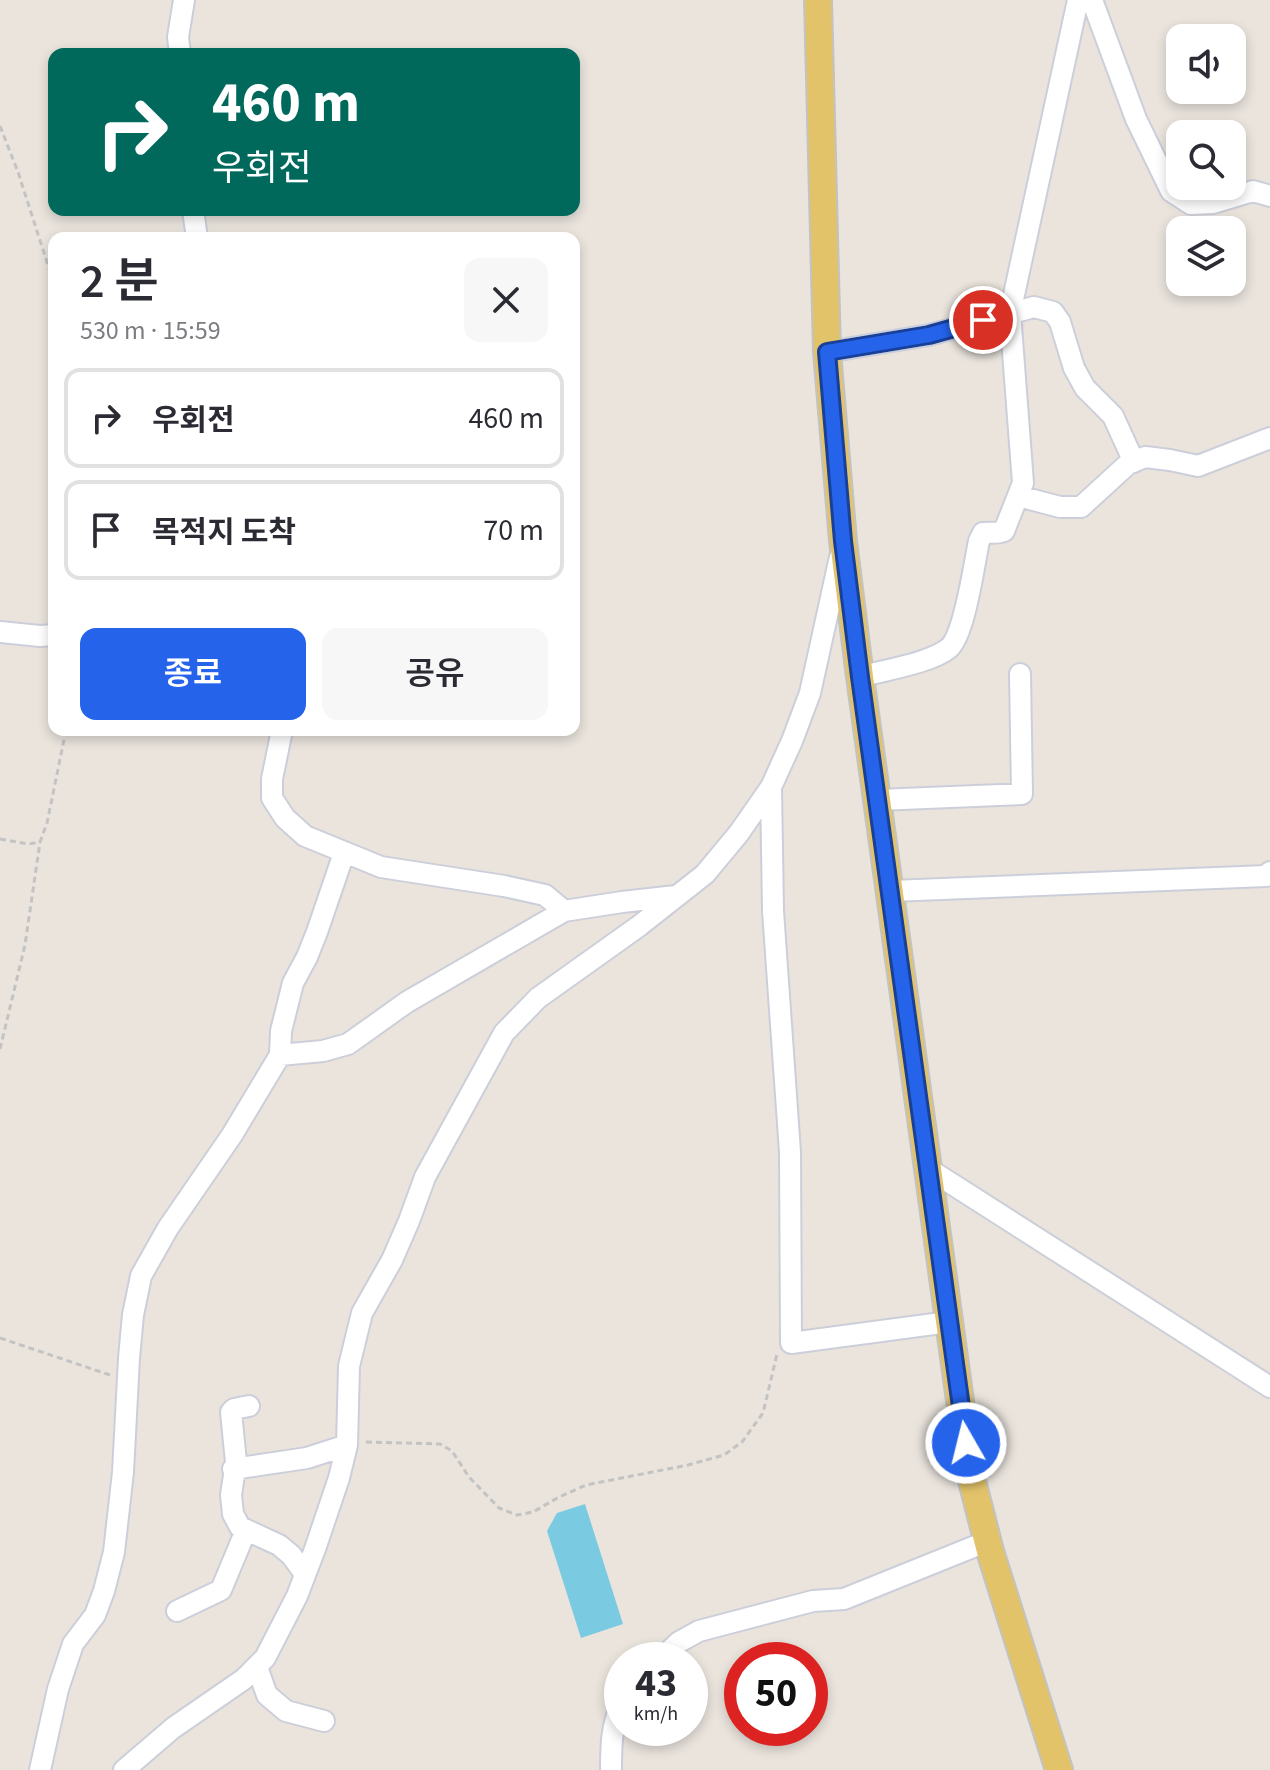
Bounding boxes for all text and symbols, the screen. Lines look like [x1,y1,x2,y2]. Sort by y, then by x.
map controls [1166,24,1246,296]
button: sound [1166,24,1246,104]
text: 460 m [212,64,360,143]
icon: right [80,80,184,184]
button: search [1166,120,1246,200]
text: 우회전 [212,143,311,194]
button: layers [1166,216,1246,296]
text: 2 분 [80,248,158,316]
button: close [464,258,548,342]
pin [949,286,1017,354]
icon: arrive [961,298,1005,342]
text: 530 m · 15:59 [80,312,221,349]
icon: right [84,396,128,440]
text: 460 m [468,397,544,440]
text: 우회전 [152,399,235,442]
icon: arrive [84,508,128,552]
text: 70 m [483,509,544,552]
text: 목적지 도착 [152,511,296,554]
button: 종료 [80,628,306,720]
button: 공유 [322,628,548,720]
position arrow [924,1401,1008,1485]
speed limit sign: 50 [724,1642,828,1746]
text: 43 [635,1655,677,1712]
text: km/h [634,1700,678,1728]

